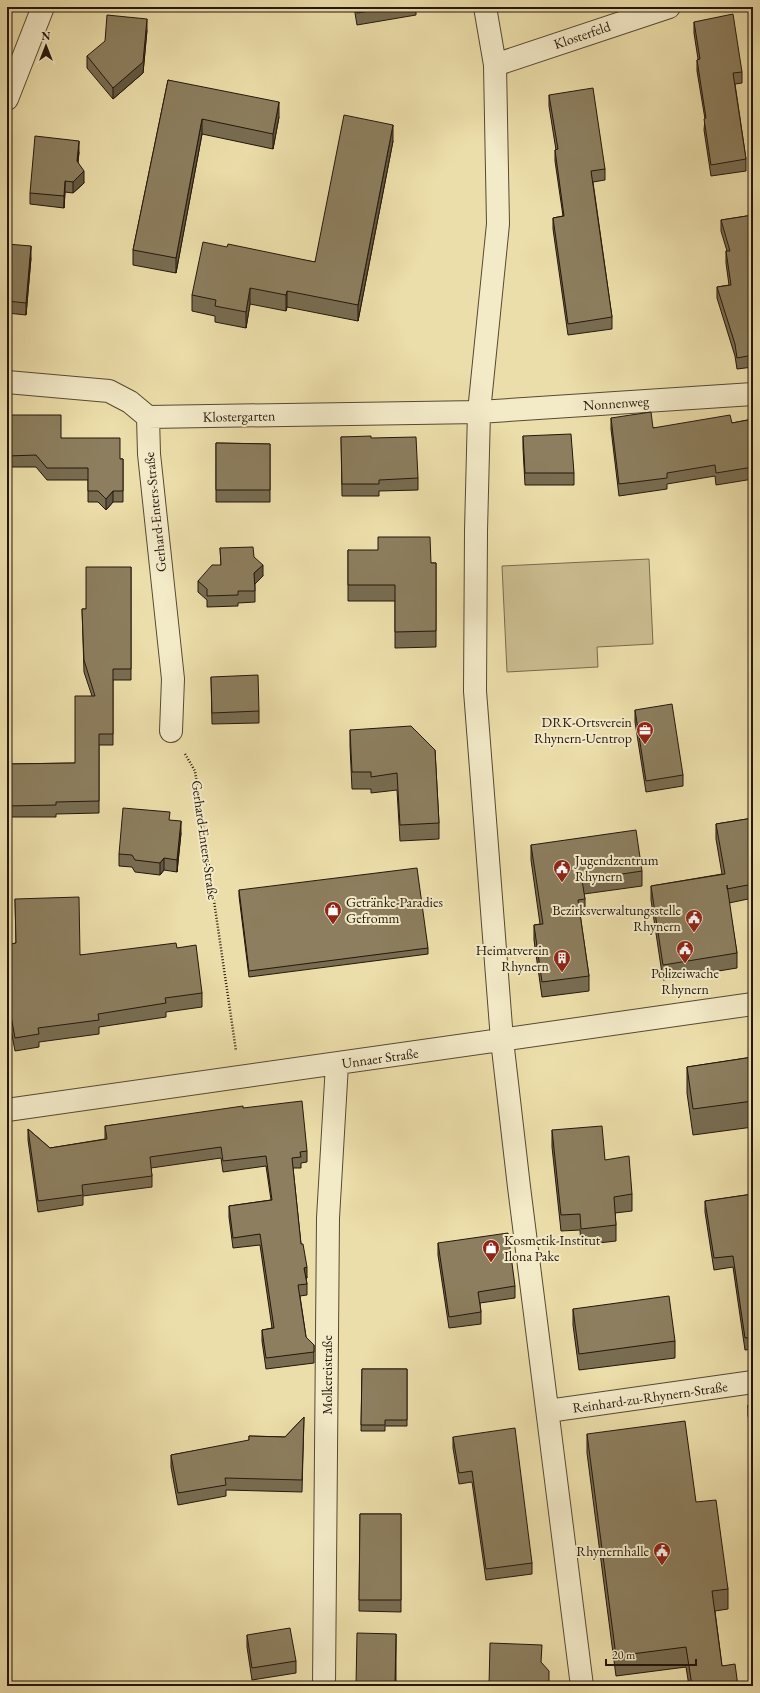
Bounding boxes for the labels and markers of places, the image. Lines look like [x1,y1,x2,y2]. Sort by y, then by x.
place label: DRK-Ortsverein Rhynern-Uentrop [534,713,633,747]
office icon: DRK-Ortsverein Rhynern-Uentrop [635,720,655,745]
place label: Jugendzentrum Rhynern [574,851,659,885]
public building icon: Jugendzentrum Rhynern [552,858,572,883]
place label: Getränke-Paradies Gefromm [346,893,443,927]
shop icon: Getränke-Paradies Gefromm [323,900,343,925]
place label: Bezirksverwaltungsstelle Rhynern [552,901,682,935]
public building icon: Bezirksverwaltungsstelle Rhynern [684,908,704,933]
public building icon: Polizeiwache Rhynern [675,939,695,964]
place label: Heimatverein Rhynern [476,941,550,975]
building icon: Heimatverein Rhynern [552,948,572,973]
place label: Polizeiwache Rhynern [651,964,720,998]
place label: Kosmetik-Institut Ilona Pake [504,1231,601,1265]
shop icon: Kosmetik-Institut Ilona Pake [481,1238,501,1263]
public building icon: Rhynernhalle [652,1541,672,1566]
place label: Rhynernhalle [576,1542,650,1560]

